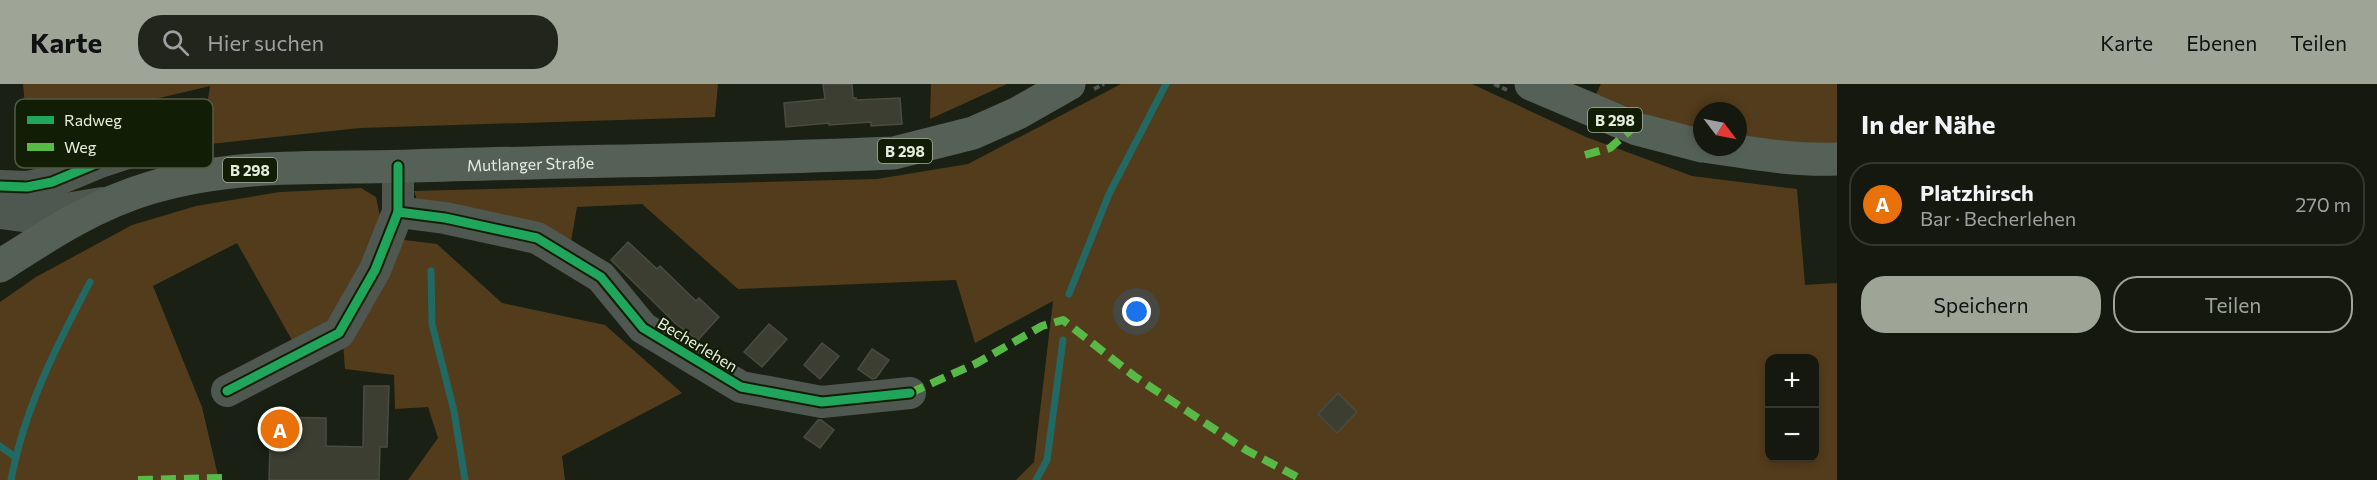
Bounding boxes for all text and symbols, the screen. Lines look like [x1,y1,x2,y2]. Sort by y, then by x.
search box [138,15,558,69]
text: Karte [30,25,102,59]
icon: search [159,26,192,59]
text: Hier suchen [207,29,324,56]
text: Karte [2100,30,2153,55]
text: Ebenen [2186,30,2257,55]
text: Teilen [2290,30,2347,55]
legend [15,99,213,168]
north arrow [1693,102,1747,156]
road number: B 298 [1588,108,1642,132]
text: In der Nähe [1861,108,1996,139]
text: Radweg [64,110,122,129]
text: Weg [64,137,97,156]
road number: B 298 [878,139,932,163]
street label: Mutlanger Straße [466,152,594,174]
road number: B 298 [223,158,277,182]
text: Platzhirsch [1920,179,2034,206]
text: A [1875,192,1890,216]
text: 270 m [2295,192,2351,216]
text: Bar · Becherlehen [1920,206,2076,230]
button: Speichern [1861,276,2101,333]
button: Teilen [2113,276,2353,333]
your location [1122,297,1151,326]
street label: Becherlehen [655,313,741,375]
map controls [1765,354,1819,462]
button: + [1765,354,1819,408]
pin: A [260,406,300,452]
button: − [1765,408,1819,462]

